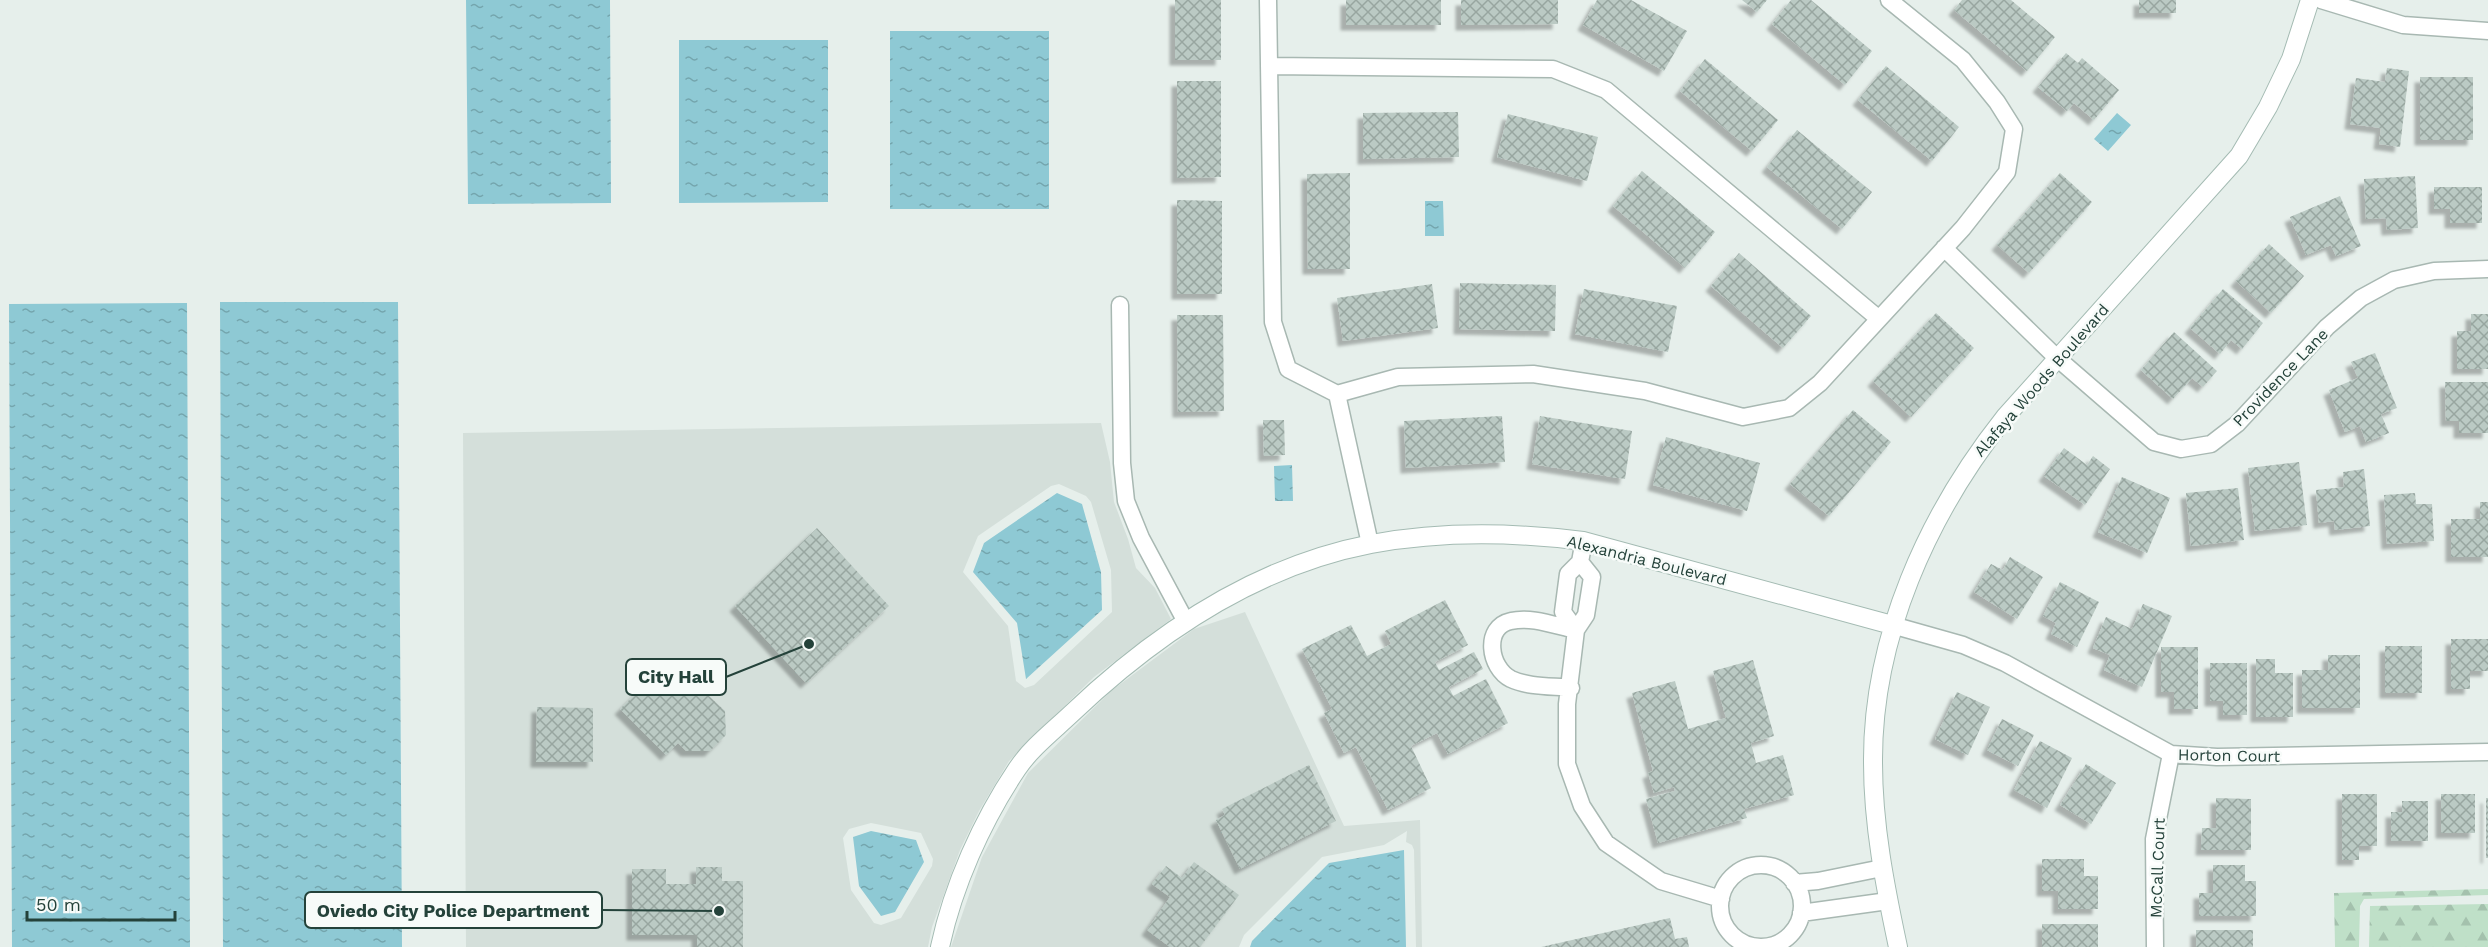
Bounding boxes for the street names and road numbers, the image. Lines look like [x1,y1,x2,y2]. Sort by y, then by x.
street label: Alafaya Woods Boulevard [1970,300,2113,460]
street label: Providence Lane [2229,324,2332,430]
street label: Alexandria Boulevard [1565,531,1729,590]
street label: Horton Court [2178,745,2281,766]
street label: McCall Court [2146,817,2169,918]

